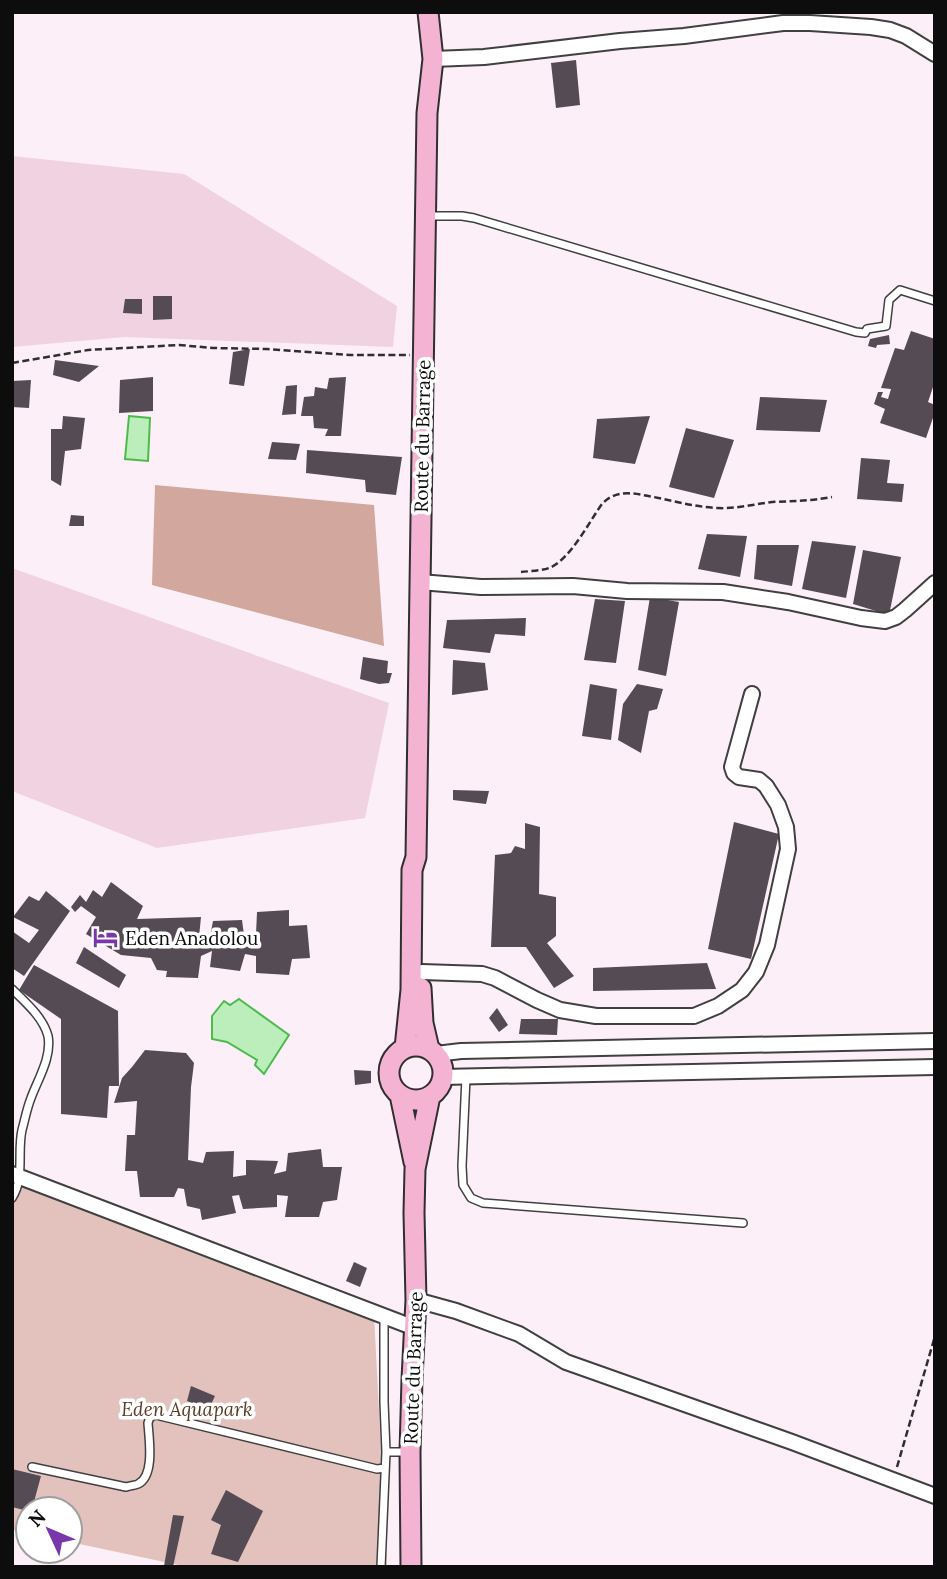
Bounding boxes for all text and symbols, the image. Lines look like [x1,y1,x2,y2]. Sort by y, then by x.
street label: Route du Barrage [409,359,435,513]
hotel icon: Eden Anadolou [91,924,119,952]
place label: Eden Anadolou [125,926,258,950]
street label: Route du Barrage [398,1291,428,1445]
park label: Eden Aquapark [121,1397,253,1421]
north arrow [14,1495,84,1565]
text: N [23,1504,51,1532]

